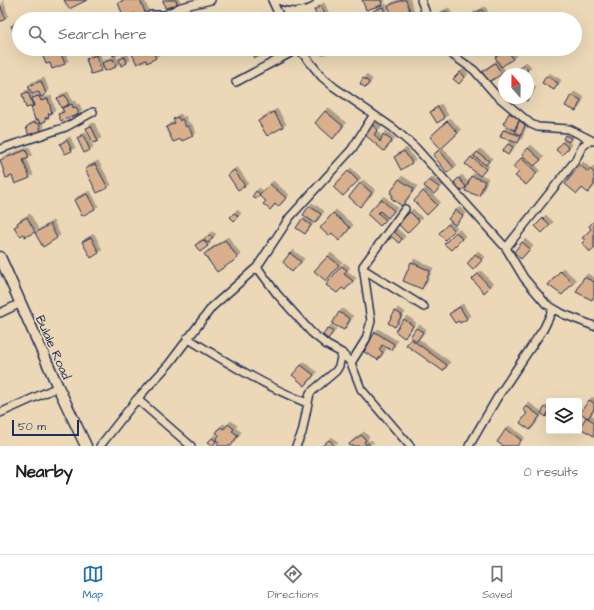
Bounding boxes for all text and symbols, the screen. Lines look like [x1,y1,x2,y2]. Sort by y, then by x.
search box [12,12,582,56]
icon: search [26,23,48,45]
text: Search here [58,24,147,45]
north arrow [498,68,534,104]
street label: Bulale Road [31,312,75,383]
map controls [546,398,582,434]
button: layers [546,398,582,434]
scale bar [12,418,79,437]
text: 50 m [18,419,46,434]
text: Nearby [16,460,73,484]
text: 0 results [523,463,578,481]
tab: Map [82,563,104,602]
tab: Directions [267,563,319,602]
tab: Saved [482,563,512,602]

